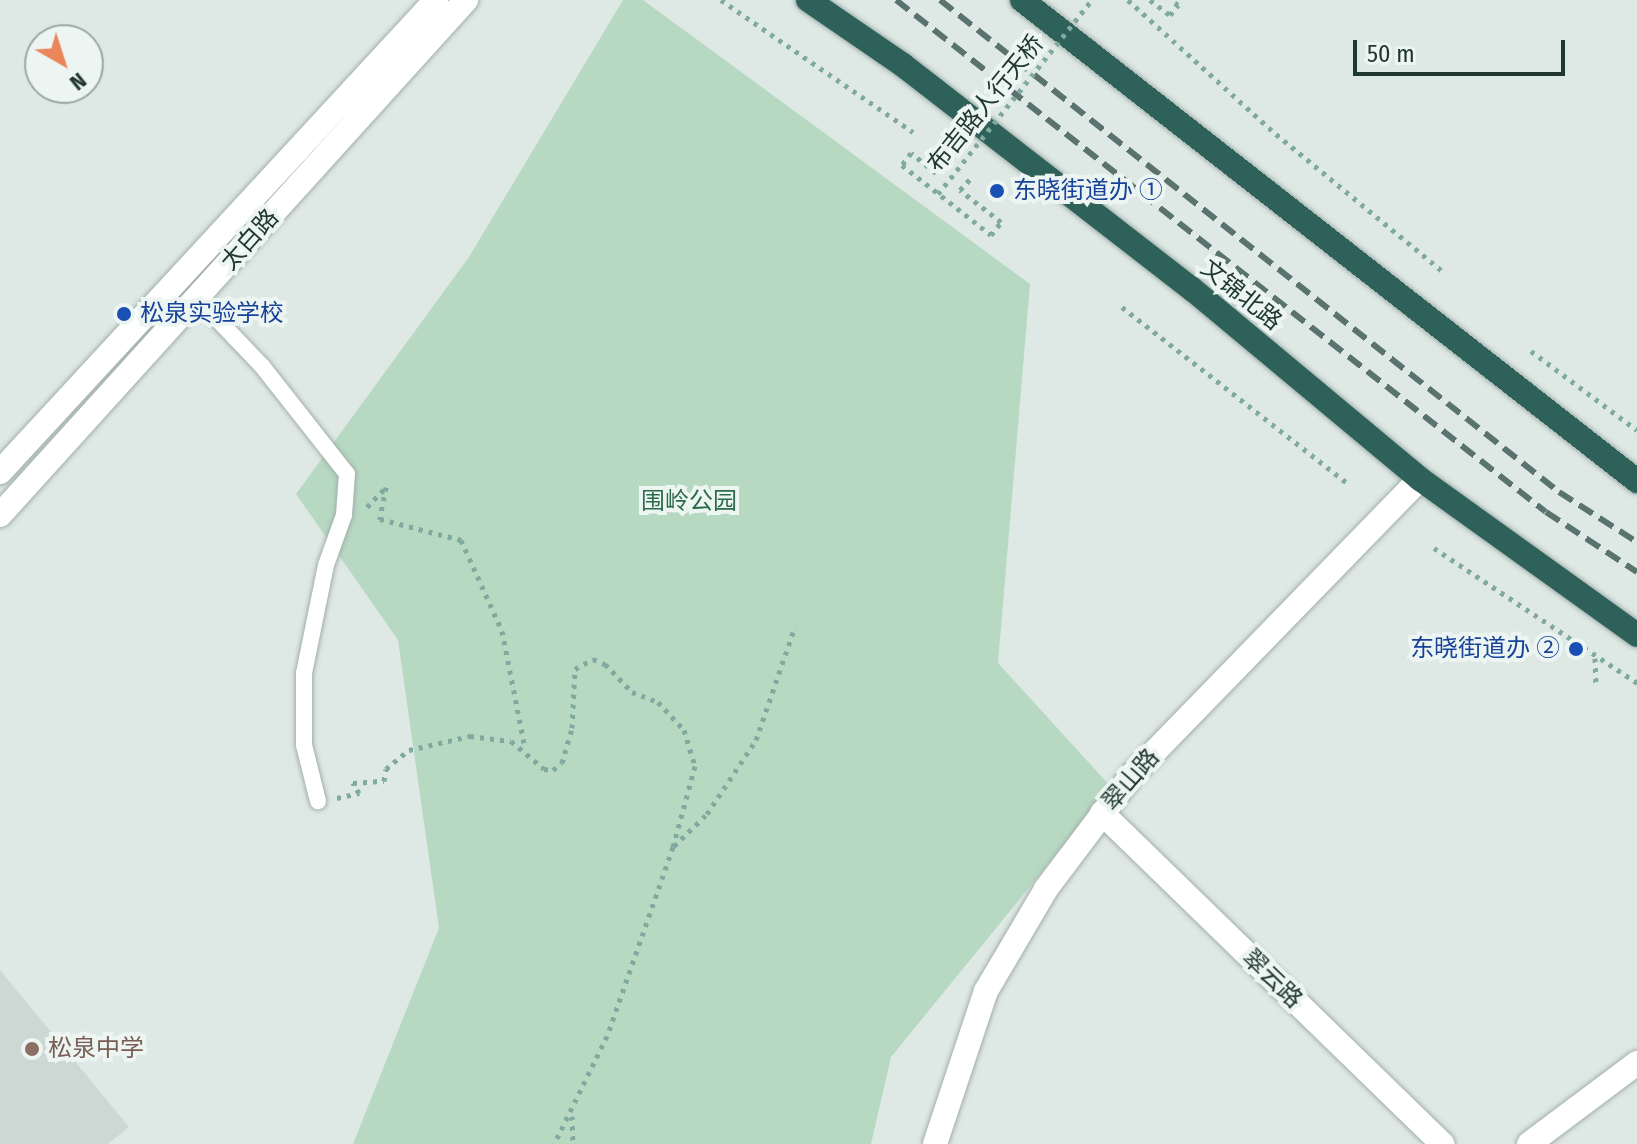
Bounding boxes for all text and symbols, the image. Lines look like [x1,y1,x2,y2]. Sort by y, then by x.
north arrow [24,24,104,104]
scale bar [1357,24,1569,74]
street label: 布吉路人行天桥 [922,30,1050,178]
text: 50 m [1367,40,1415,68]
text: N [65,67,92,96]
place label: 东晓街道办 ① [1013,177,1163,205]
marker: 东晓街道办 ① [988,182,1006,200]
street label: 太白路 [215,204,285,276]
street label: 文锦北路 [1195,254,1287,336]
place label: 松泉实验学校 [140,300,284,328]
marker: 松泉实验学校 [115,305,133,323]
park label: 围岭公园 [641,488,737,516]
place label: 东晓街道办 ② [1410,635,1560,663]
marker: 东晓街道办 ② [1567,640,1585,658]
street label: 翠山路 [1097,743,1165,817]
street label: 翠云路 [1236,944,1308,1014]
place label: 松泉中学 [48,1035,144,1063]
marker: 松泉中学 [23,1040,41,1058]

